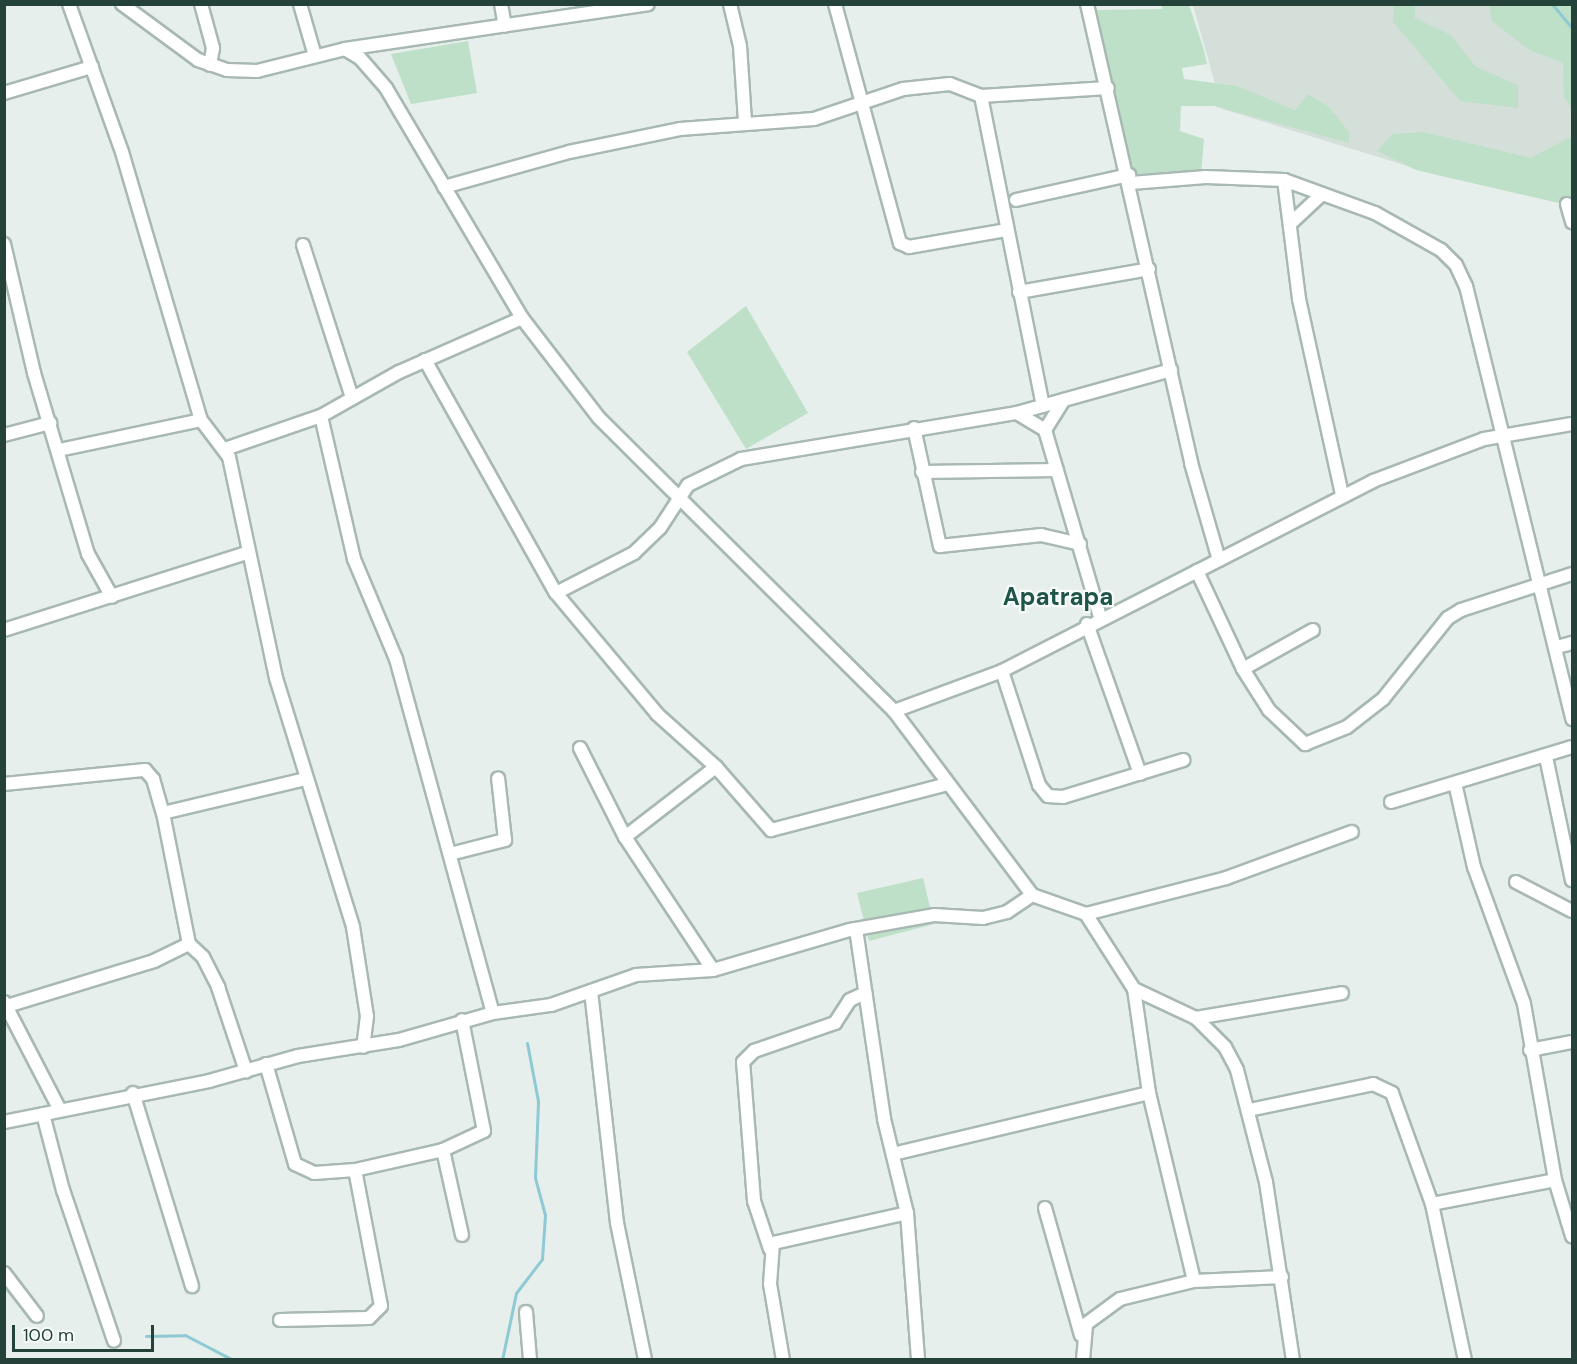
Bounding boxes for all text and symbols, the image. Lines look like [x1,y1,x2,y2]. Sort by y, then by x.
district label: Apatrapa [1003,583,1113,611]
scale bar [15,1313,158,1351]
text: 100 m [23,1323,74,1347]

